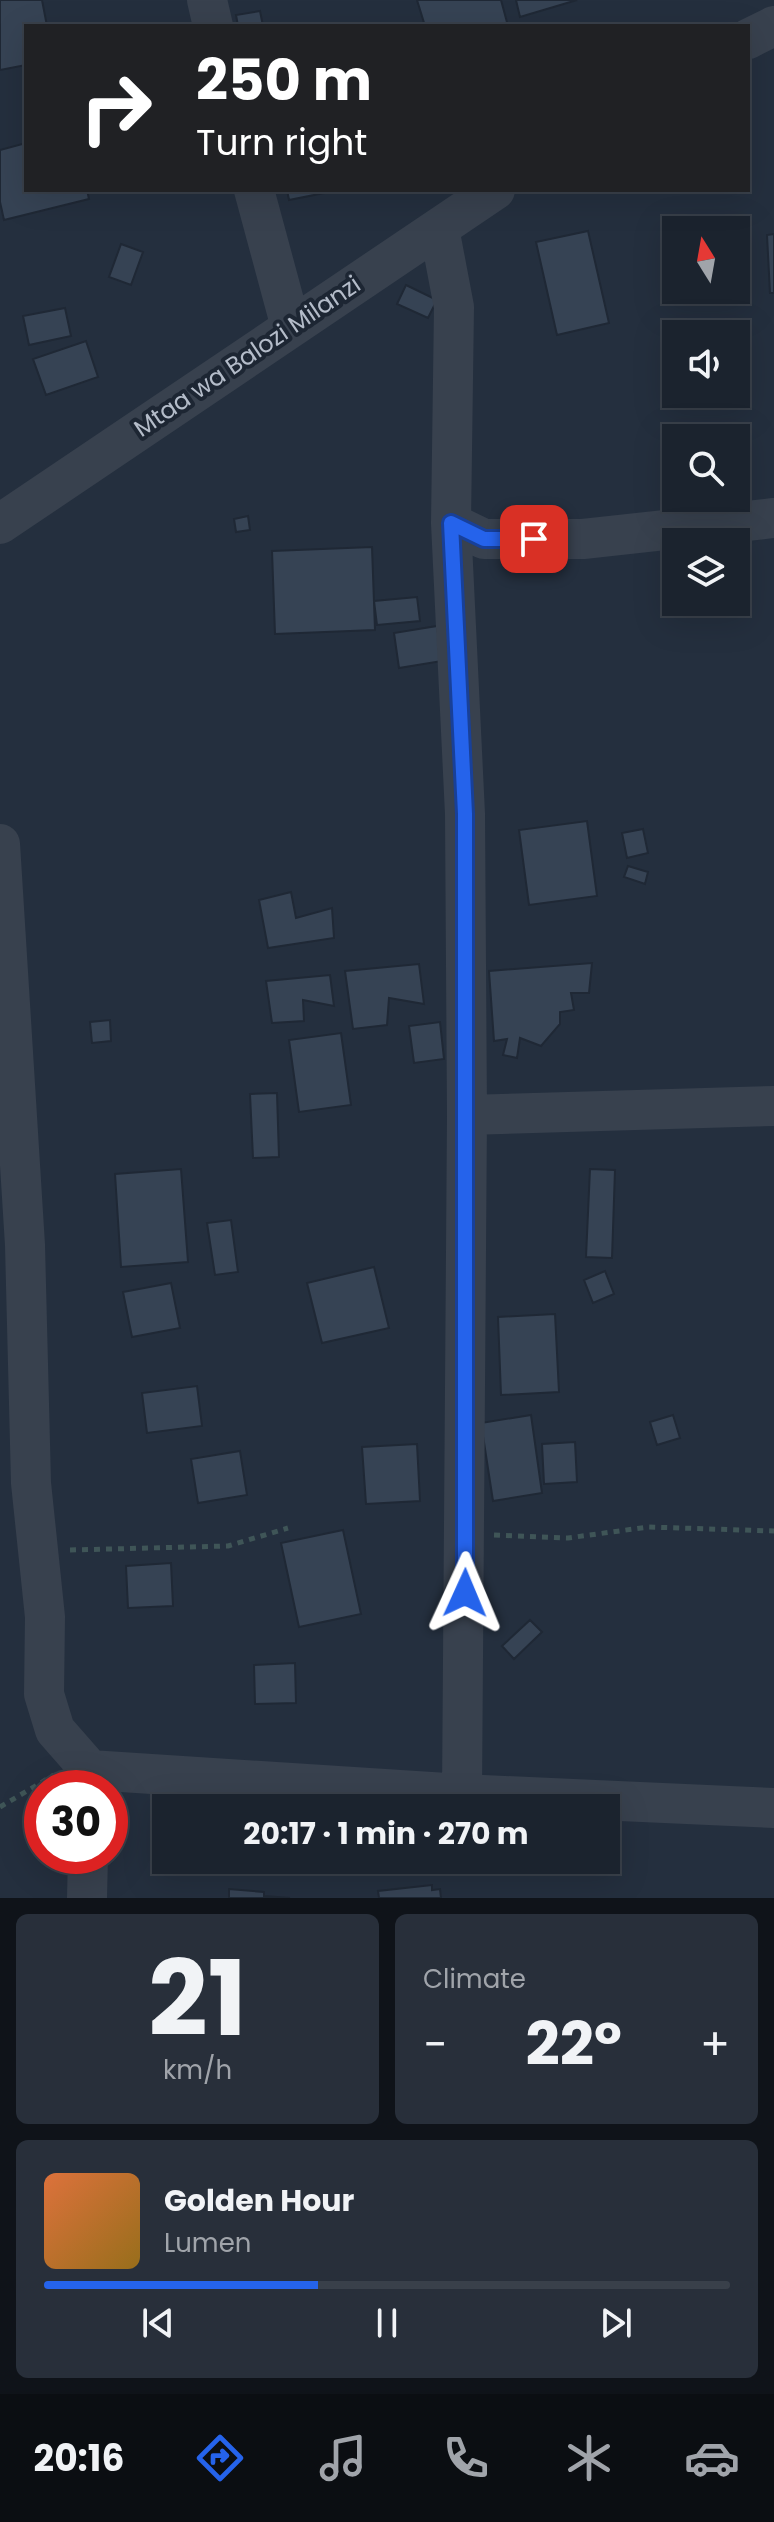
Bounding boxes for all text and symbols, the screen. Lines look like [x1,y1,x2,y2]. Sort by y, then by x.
text: 250 m [196,41,372,120]
icon: right [64,56,168,160]
text: Turn right [196,117,367,168]
north arrow [662,216,750,304]
map controls [662,216,750,616]
street label: Mtaa wa Balozi Milanzi [127,268,367,444]
button: sound [662,320,750,408]
button: search [662,424,750,512]
pin [500,505,568,573]
icon: arrive [512,517,556,561]
button: layers [662,528,750,616]
position arrow [423,1551,507,1635]
speed limit sign: 30 [24,1770,128,1874]
text: 20:17 · 1 min · 270 m [243,1812,529,1855]
text: 21 [148,1926,247,2071]
text: Climate [423,1961,526,1997]
text: 22° [525,2002,622,2086]
text: − [423,2014,447,2075]
text: + [700,2014,730,2075]
text: km/h [163,2052,232,2088]
text: Golden Hour [164,2179,354,2222]
text: Lumen [164,2225,251,2261]
icon: previous [136,2301,180,2345]
icon: pause [365,2301,409,2345]
icon: next [594,2301,638,2345]
icon: directions [192,2430,248,2486]
icon: music [315,2430,371,2486]
icon: phone [438,2430,494,2486]
icon: climate [561,2430,617,2486]
icon: car [684,2430,740,2486]
text: 20:16 [34,2433,124,2484]

